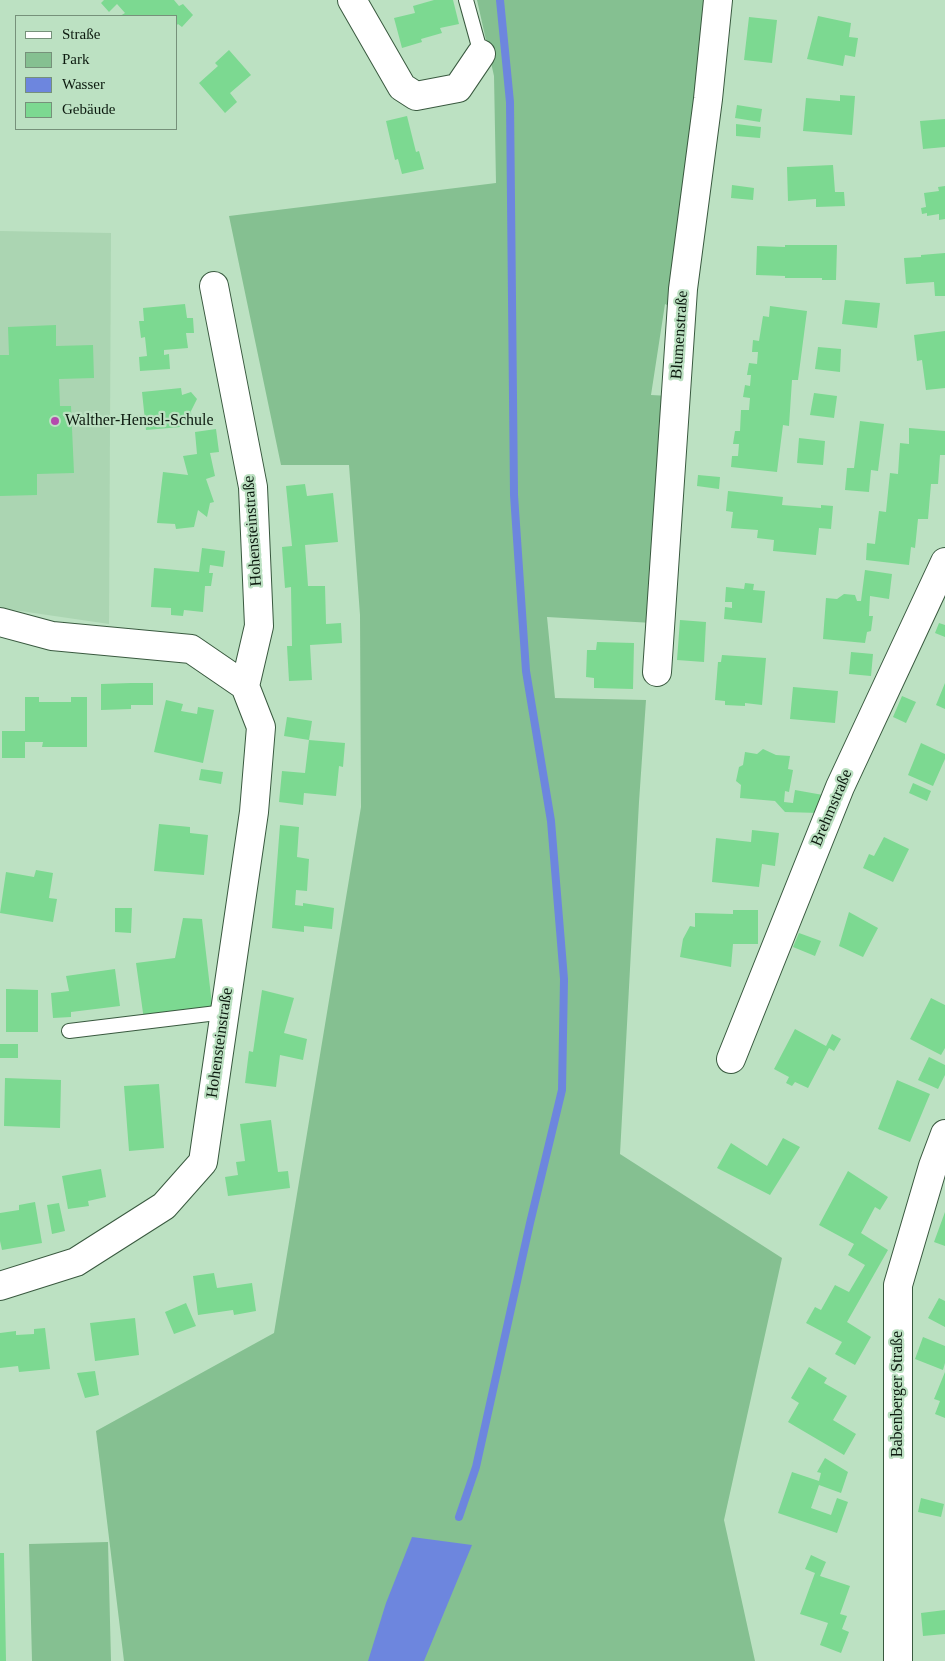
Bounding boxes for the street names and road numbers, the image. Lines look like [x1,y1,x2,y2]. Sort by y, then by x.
street label: Blumenstraße [667,290,693,380]
street label: Hohensteinstraße [240,475,266,587]
street label: Brehmstraße [807,767,857,849]
street label: Hohensteinstraße [203,987,237,1099]
street label: Babenberger Straße [888,1331,908,1457]

